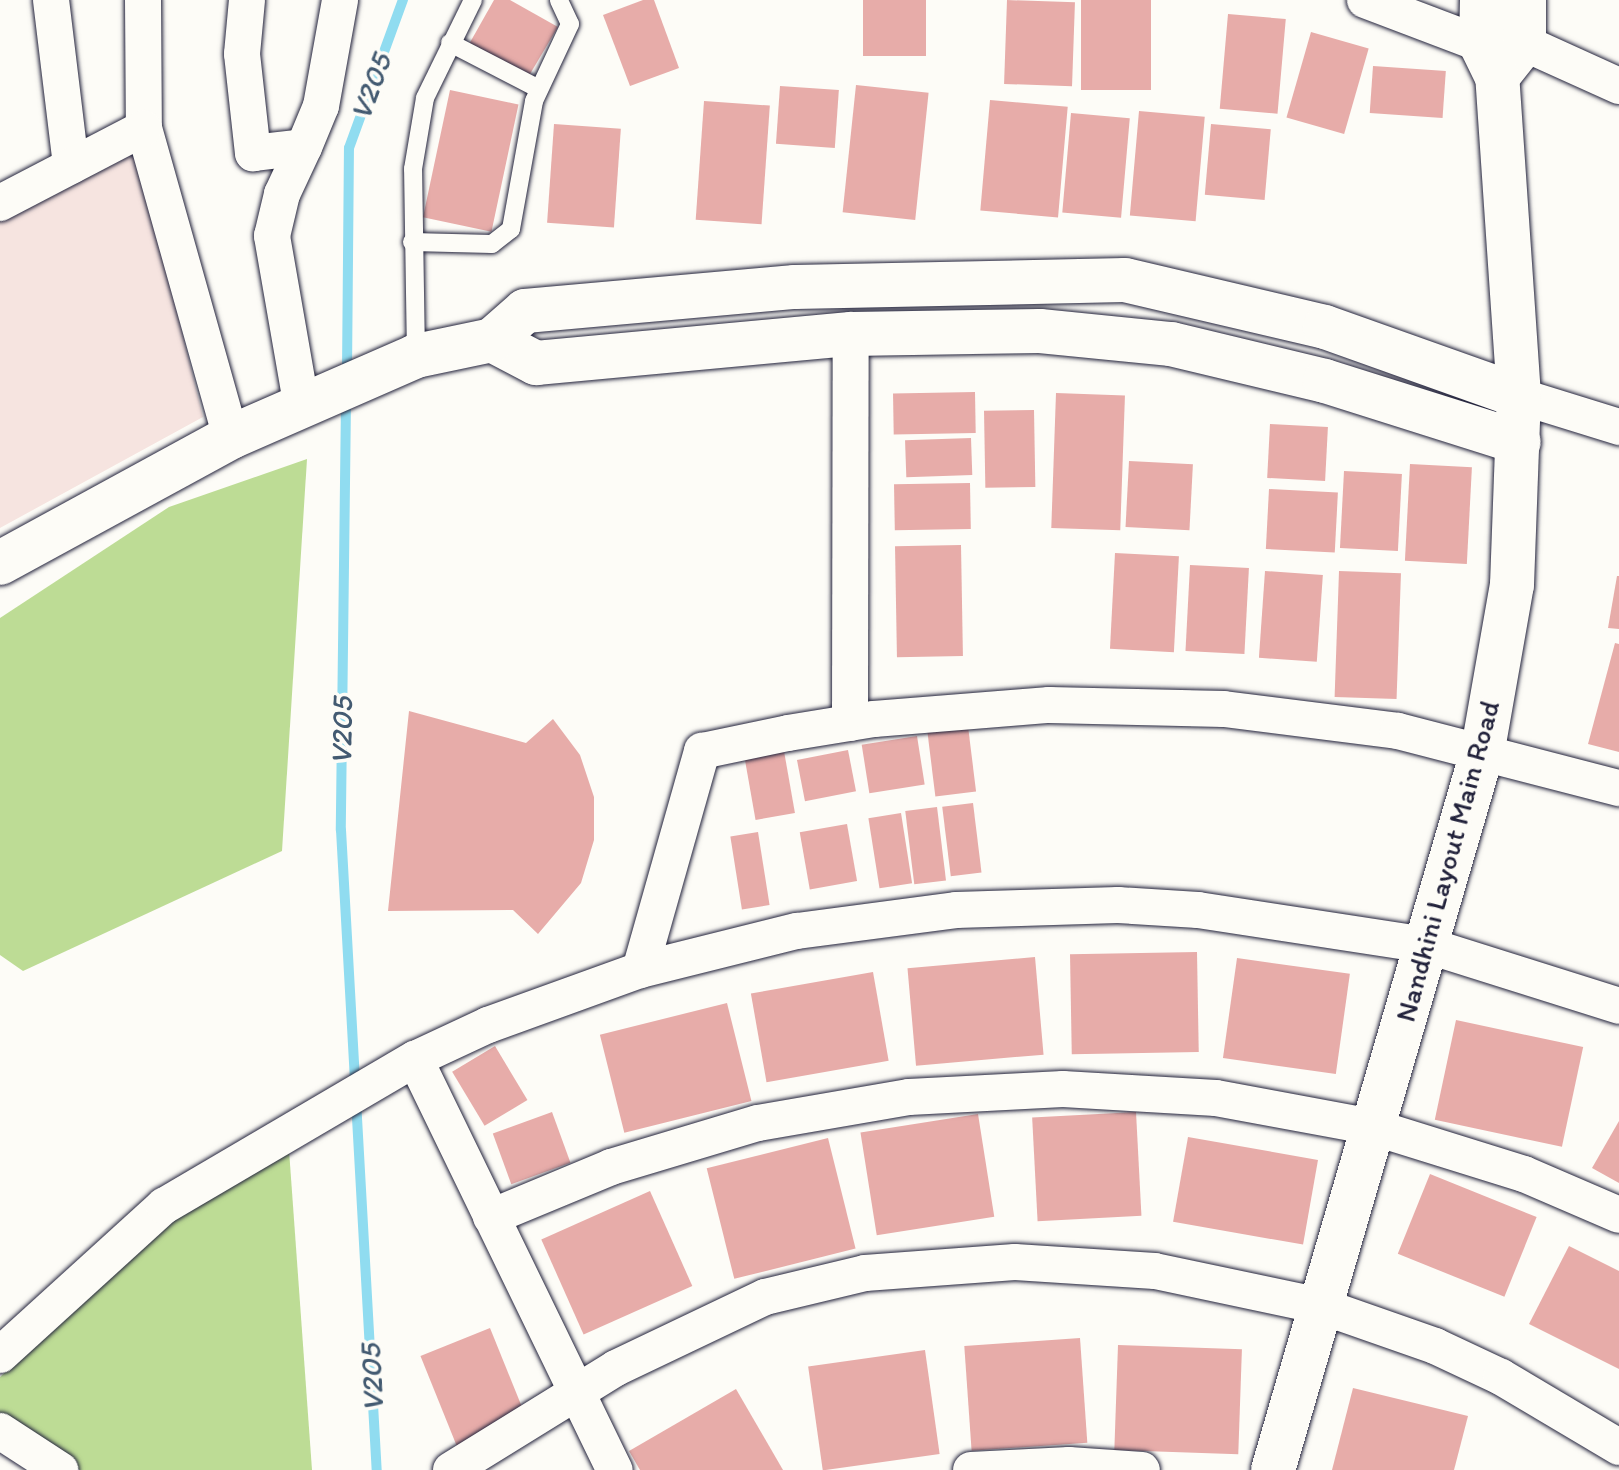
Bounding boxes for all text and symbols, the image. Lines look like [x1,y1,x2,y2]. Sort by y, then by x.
water label: V205 [343,49,399,125]
water label: V205 [323,697,361,765]
street label: Nandhini Layout Main Road [1388,697,1506,1025]
water label: V205 [352,1343,392,1413]

